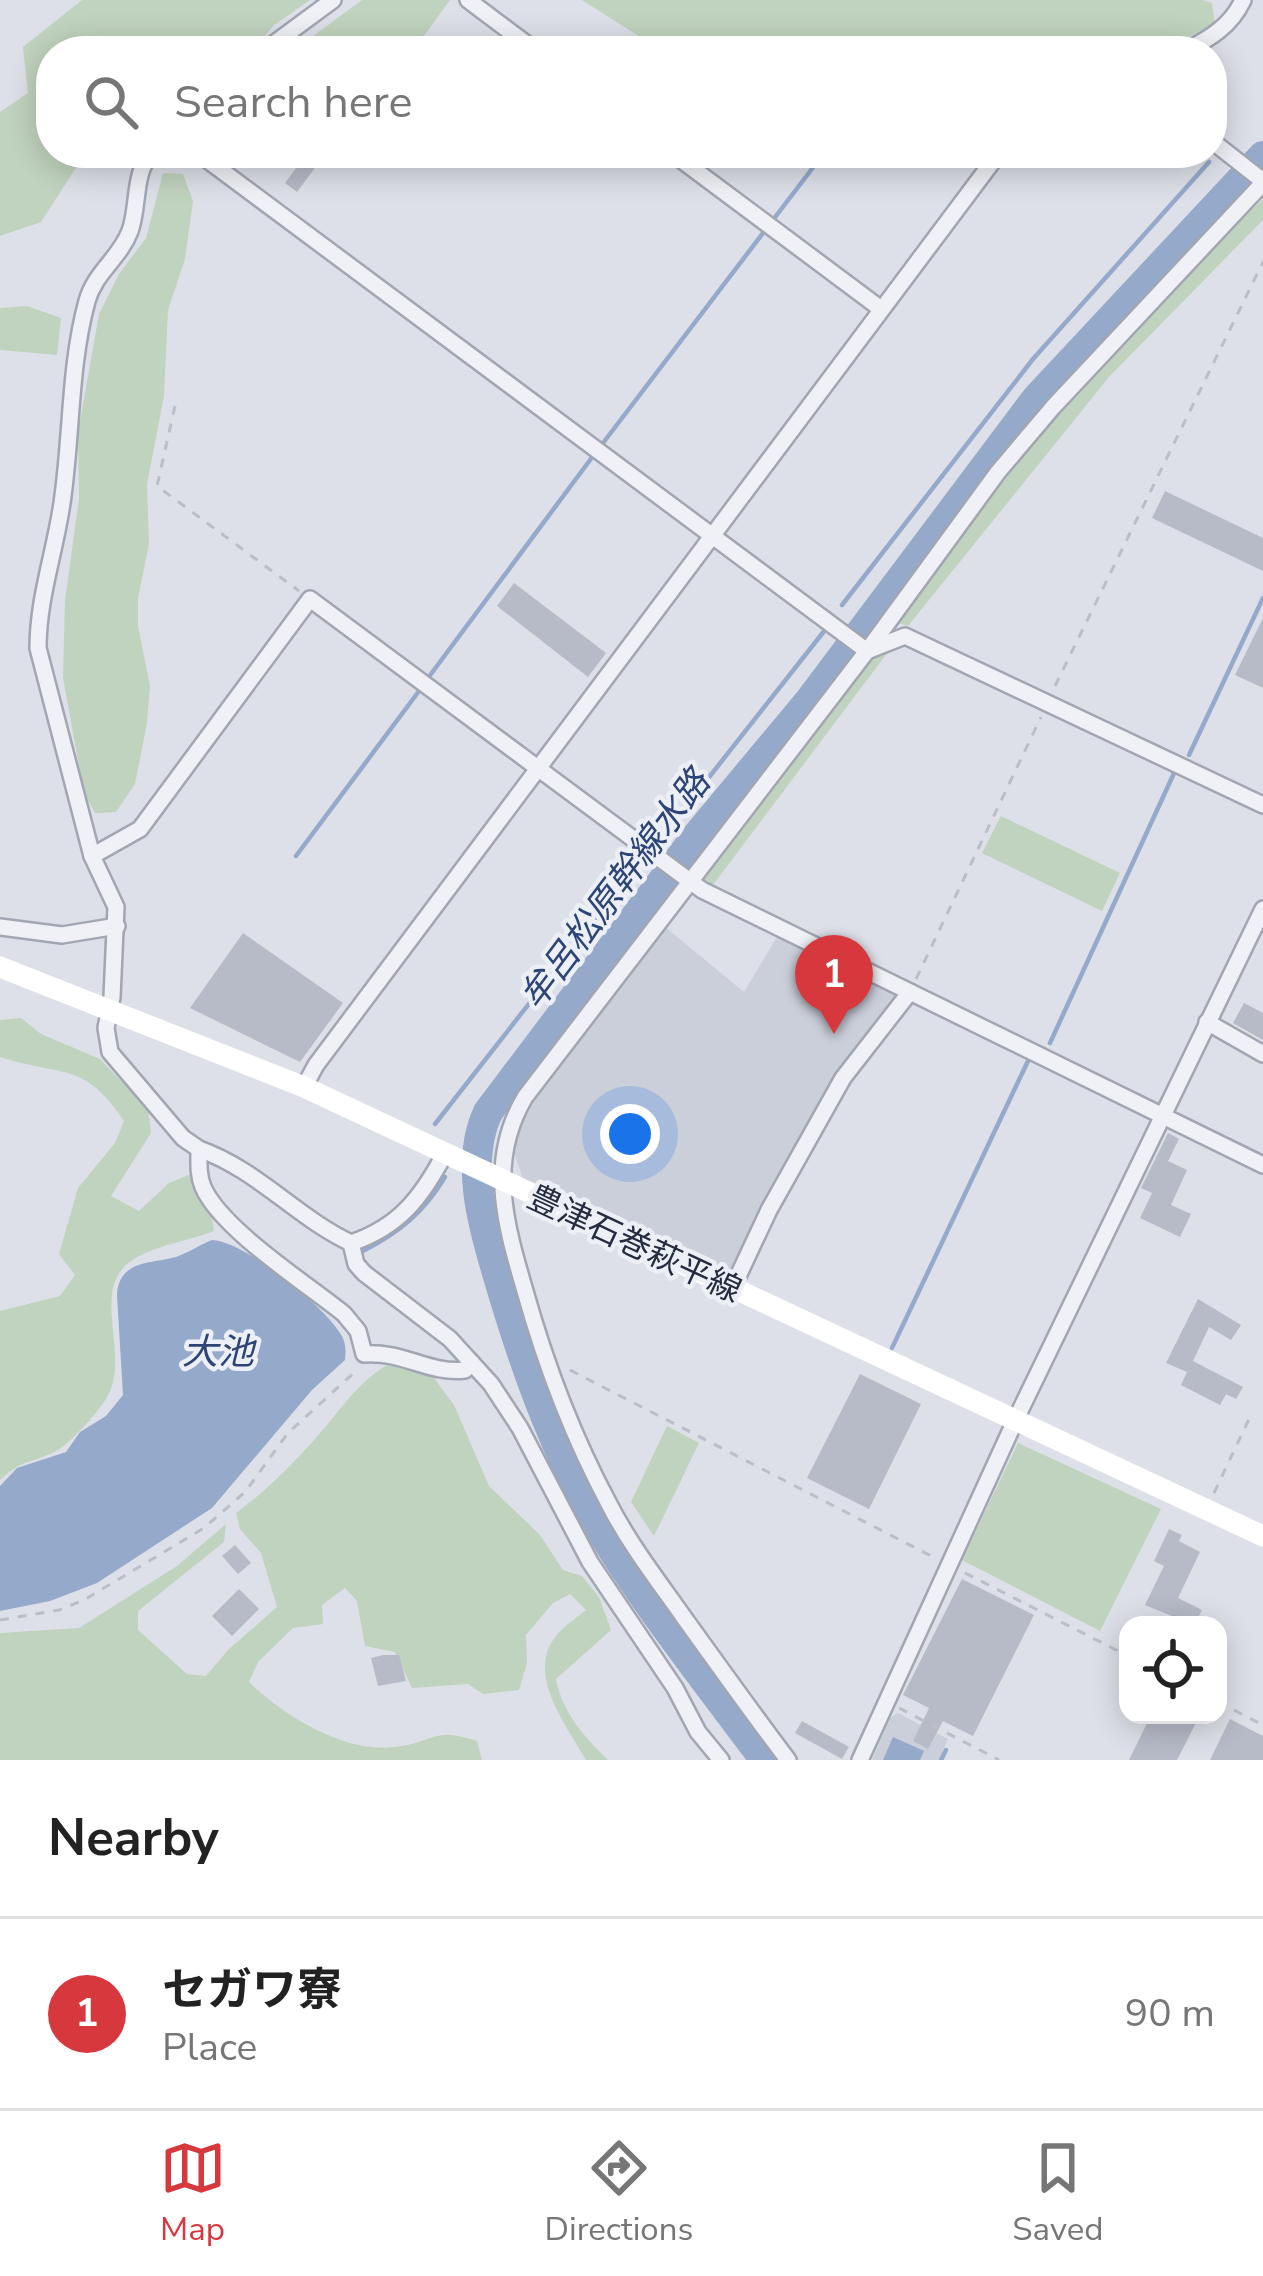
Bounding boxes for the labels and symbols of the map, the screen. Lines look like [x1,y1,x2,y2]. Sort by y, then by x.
water label: 牟呂松原幹線水路 [509,758,723,1020]
pin: 1 [795,935,873,1034]
your location [600,1104,660,1164]
street label: 豊津石巻萩平線 [520,1175,749,1314]
water label: 大池 [182,1328,257,1377]

